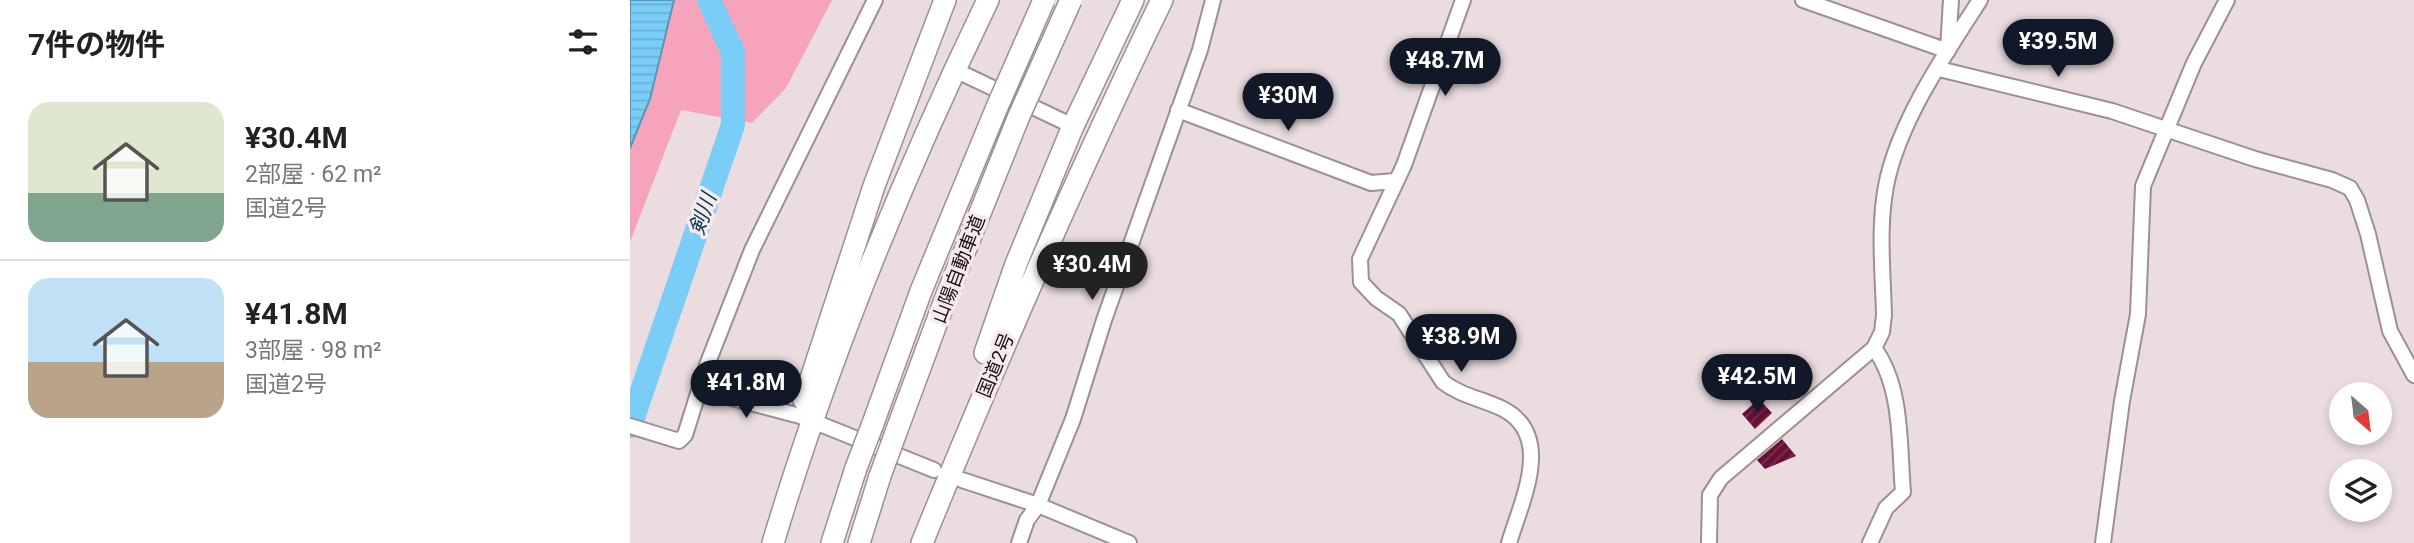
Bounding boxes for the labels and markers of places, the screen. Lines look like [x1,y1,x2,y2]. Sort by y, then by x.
pin: ¥39.5M [2001,20,2115,79]
pin: ¥48.7M [1388,38,1502,98]
pin: ¥30M [1247,74,1329,133]
pin: ¥30.4M [1035,243,1149,302]
pin: ¥38.9M [1404,314,1518,374]
pin: ¥42.5M [1700,354,1814,414]
pin: ¥41.8M [689,360,803,420]

